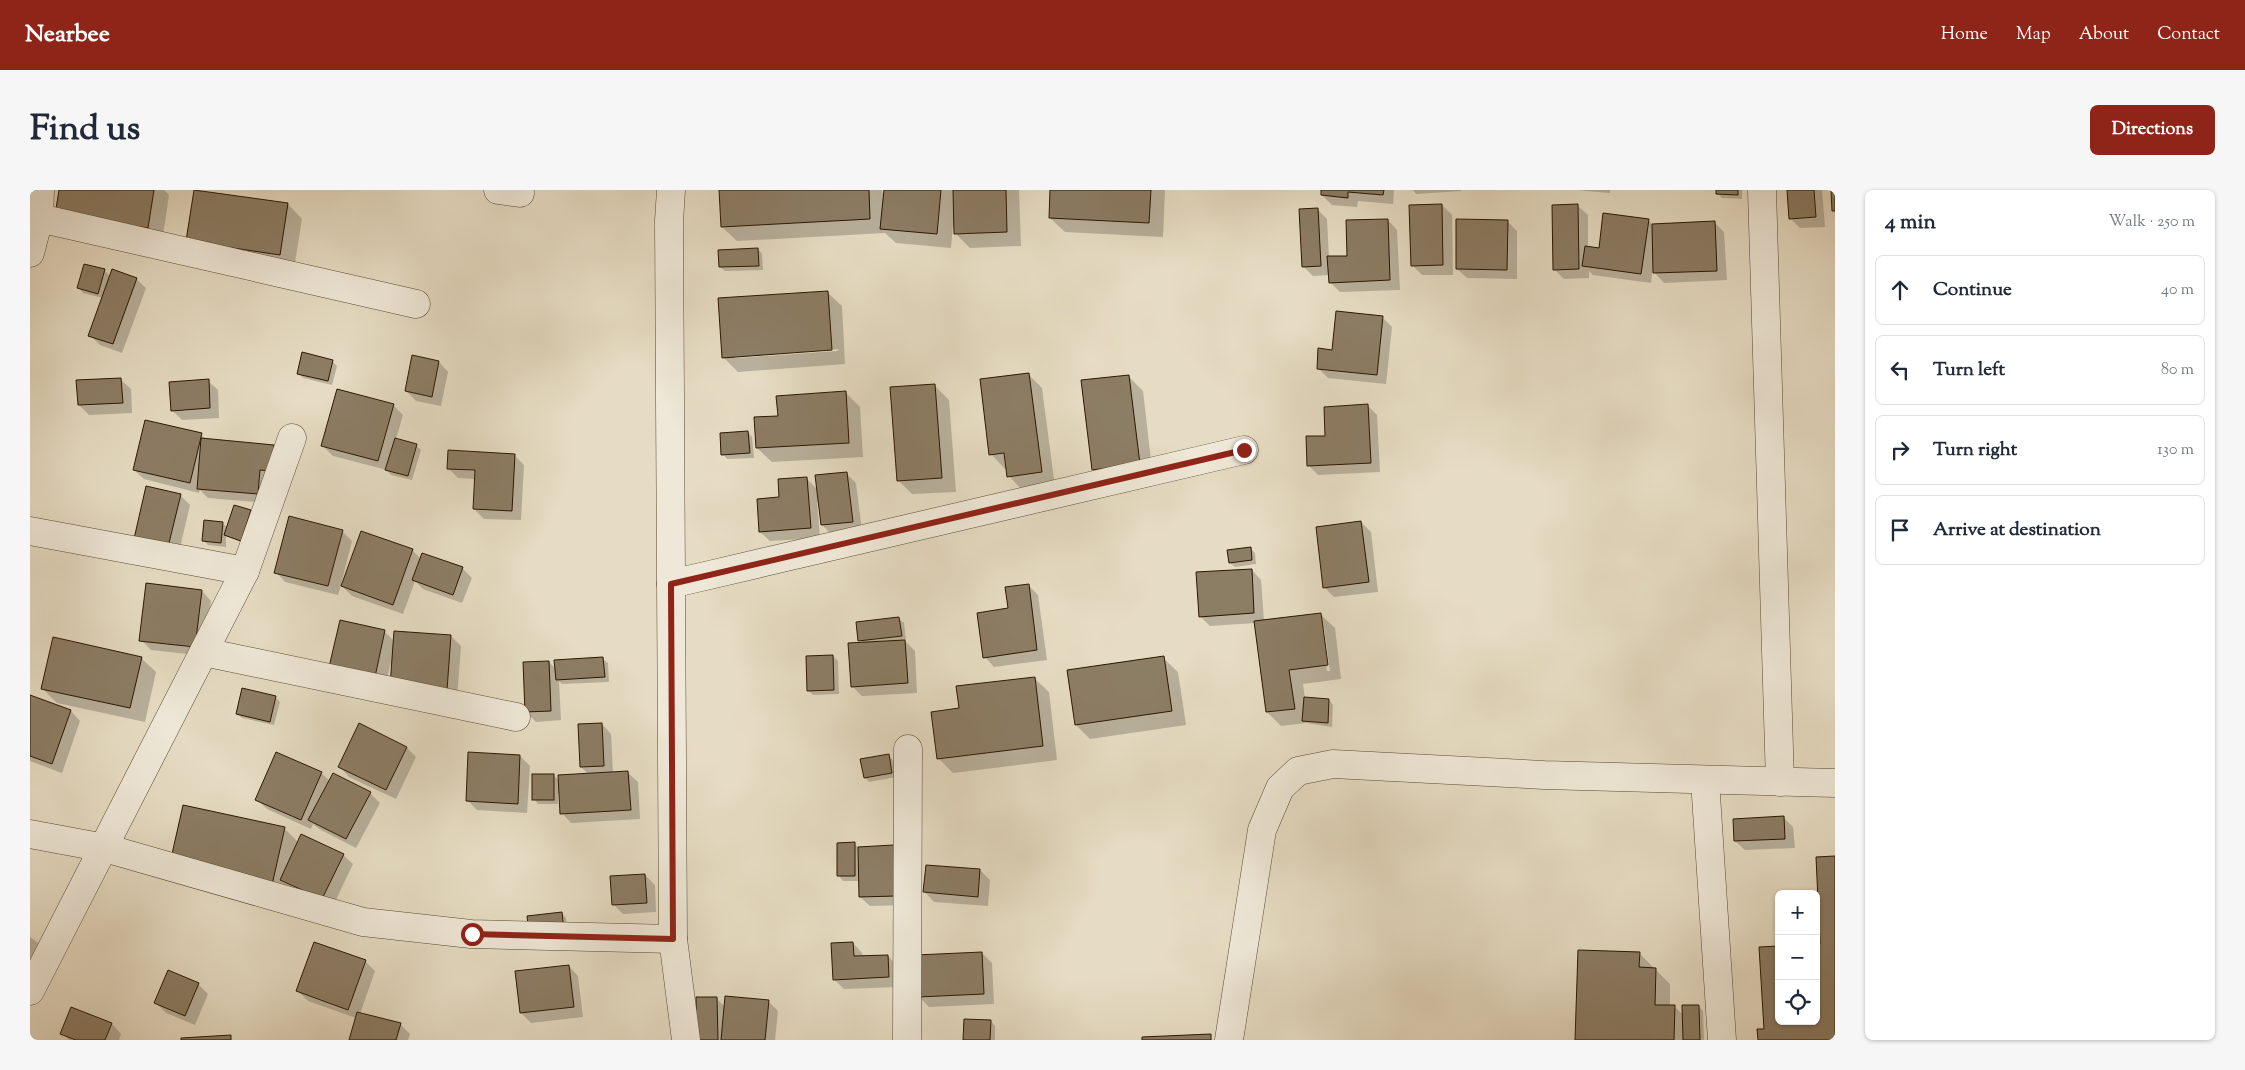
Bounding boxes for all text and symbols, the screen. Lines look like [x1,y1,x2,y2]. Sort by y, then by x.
text: Nearbee [25,18,110,52]
text: Home [1941,22,1988,48]
text: Map [2016,22,2051,48]
text: About [2079,22,2129,48]
text: Contact [2157,22,2220,48]
text: Find us [30,105,140,156]
button: Directions [2090,105,2215,155]
text: 4 min [1885,208,1936,238]
text: Walk · 250 m [2109,211,2195,234]
icon: ahead [1886,276,1914,304]
text: Continue [1933,277,2012,304]
text: 40 m [2161,279,2194,302]
icon: left [1886,356,1914,384]
text: Turn left [1933,357,2005,384]
text: 80 m [2161,359,2194,382]
icon: right [1886,436,1914,464]
text: Turn right [1933,437,2017,464]
route end [1233,439,1256,462]
text: 130 m [2157,439,2194,462]
icon: arrive [1886,516,1914,544]
text: Arrive at destination [1933,517,2101,544]
map controls [1775,890,1820,1025]
button: + [1775,890,1820,935]
route start [461,923,484,946]
button: − [1775,935,1820,980]
button: locate [1775,980,1820,1025]

